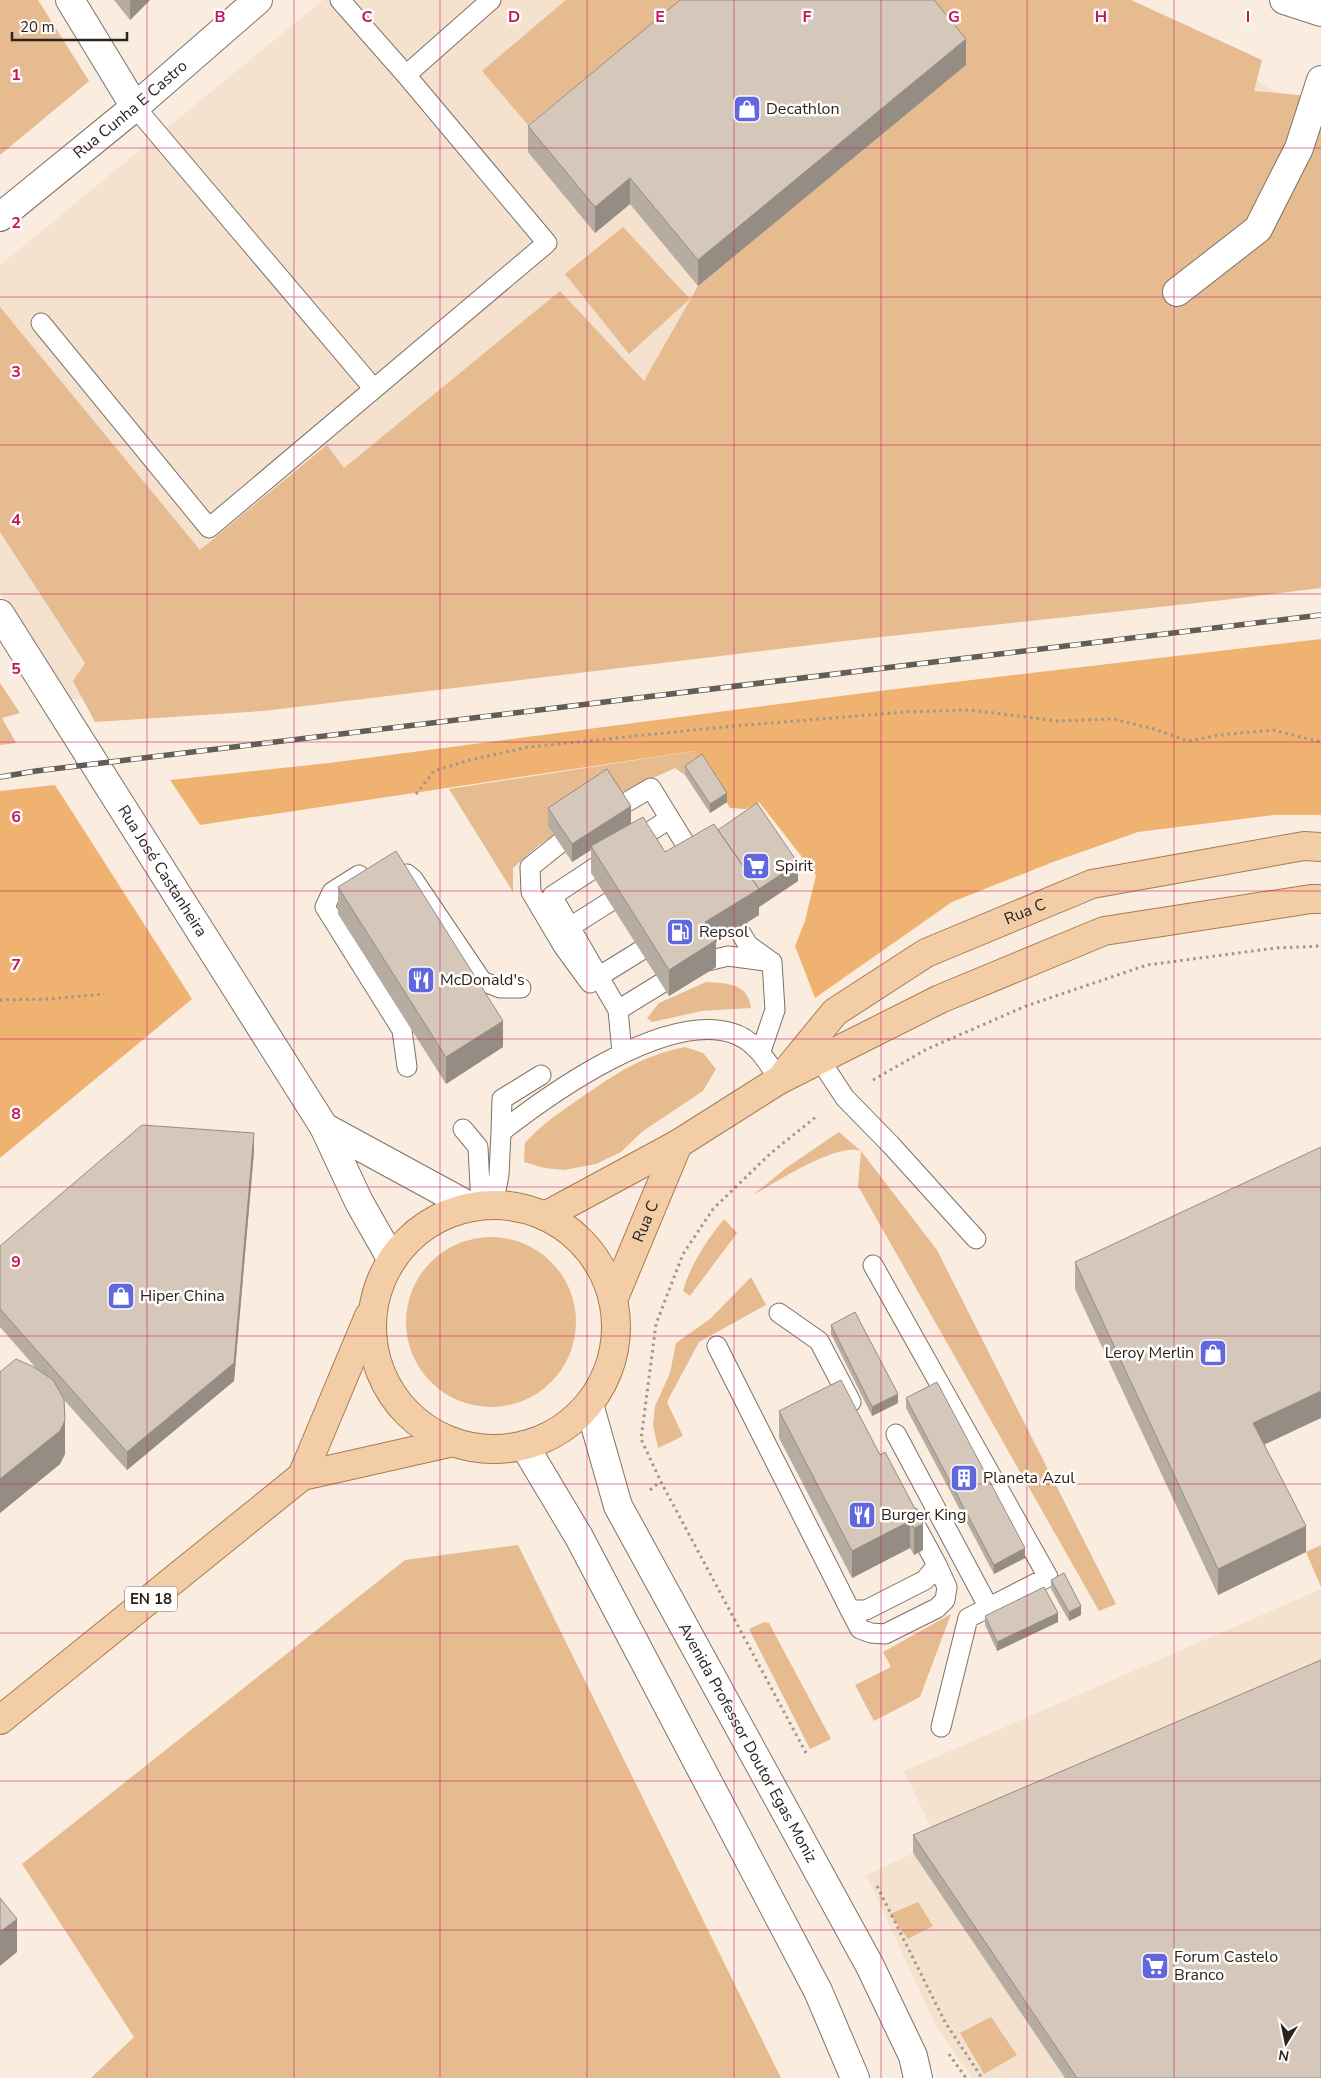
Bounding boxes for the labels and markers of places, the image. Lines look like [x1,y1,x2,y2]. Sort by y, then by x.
shop icon: Decathlon [732,94,762,124]
place label: Decathlon [766,98,840,120]
supermarket icon: Spirit [741,851,771,881]
place label: Spirit [775,855,813,877]
fuel station icon: Repsol [665,917,695,947]
place label: Repsol [699,921,749,943]
restaurant icon: McDonald's [406,965,436,995]
place label: McDonald's [440,969,525,991]
shop icon: Hiper China [106,1281,136,1311]
place label: Hiper China [140,1285,225,1307]
shop icon: Leroy Merlin [1198,1338,1228,1368]
place label: Leroy Merlin [1105,1342,1194,1364]
building icon: Planeta Azul [949,1463,979,1493]
place label: Planeta Azul [983,1467,1075,1489]
restaurant icon: Burger King [847,1500,877,1530]
place label: Burger King [881,1504,966,1526]
place label: Forum Castelo Branco [1174,1946,1278,1986]
supermarket icon: Forum Castelo Branco [1140,1951,1170,1981]

